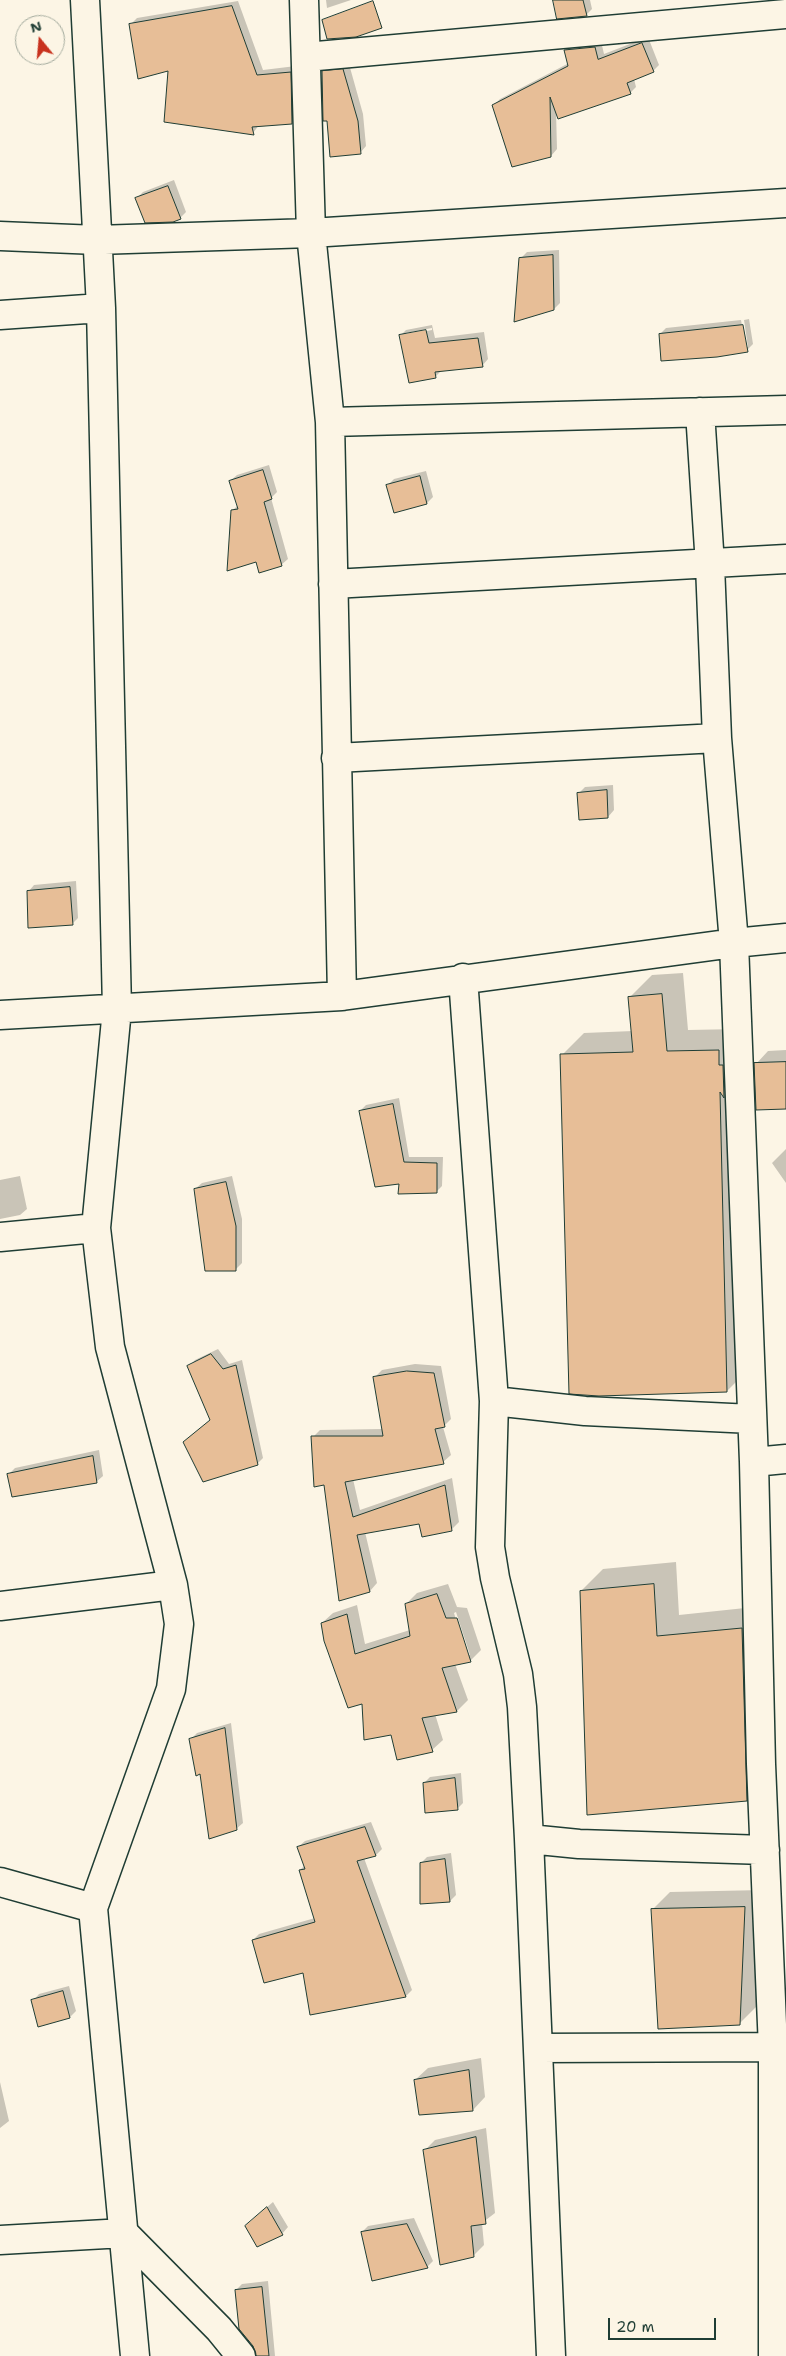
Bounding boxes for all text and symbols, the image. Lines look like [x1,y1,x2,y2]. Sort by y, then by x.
north arrow [15,15,65,65]
text: N [28,16,44,37]
scale bar [611,2308,718,2340]
text: 20 m [616,2317,655,2337]

